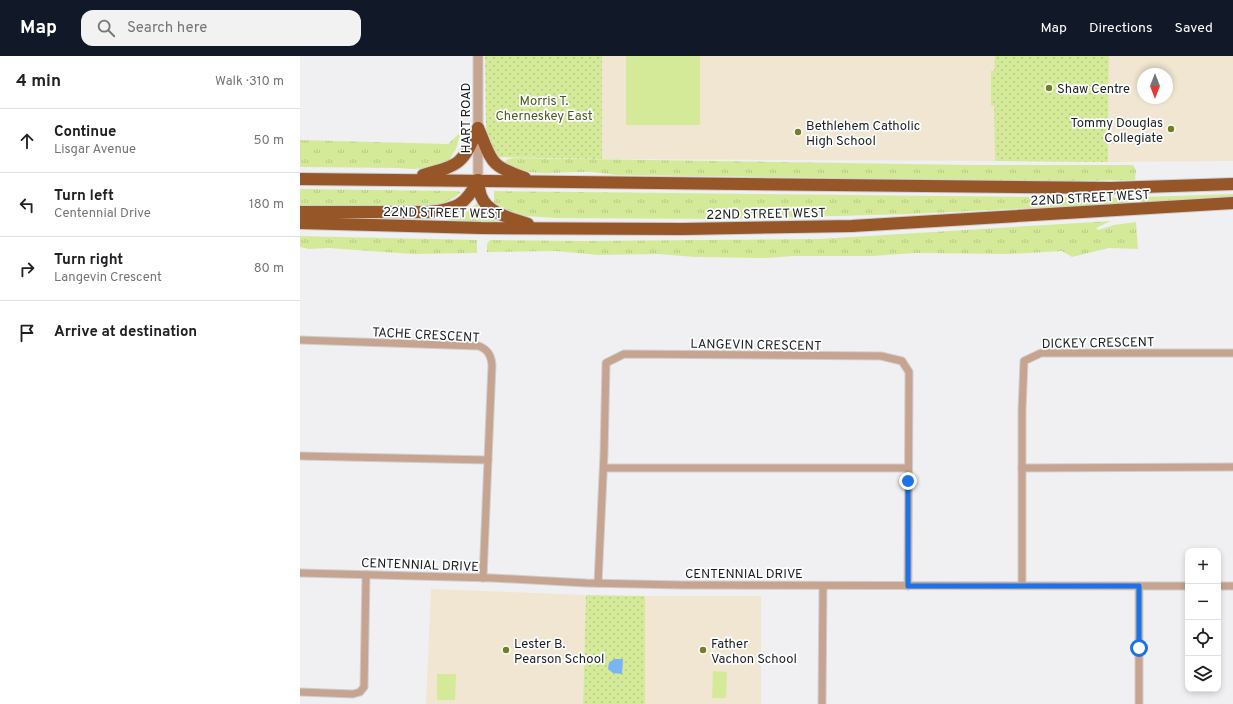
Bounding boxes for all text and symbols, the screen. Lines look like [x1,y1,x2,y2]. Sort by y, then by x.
search box [81,10,361,46]
text: Map [20,16,57,40]
icon: search [95,17,117,39]
text: Search here [127,19,207,38]
text: Map [1041,20,1067,37]
text: Directions [1089,20,1153,37]
text: Saved [1175,20,1213,37]
north arrow [1137,68,1173,104]
text: 4 min [16,71,61,93]
text: Walk · 310 m [215,74,284,90]
place label: Shaw Centre [1057,82,1130,98]
street label: HART ROAD [459,83,475,153]
marker: Shaw Centre [1044,83,1054,93]
park label: Morris T. Cherneskey East [495,94,593,125]
place label: Tommy Douglas Collegiate [1070,116,1163,147]
place label: Bethlehem Catholic High School [806,119,920,150]
text: Continue [54,123,116,142]
marker: Tommy Douglas Collegiate [1166,124,1176,134]
marker: Bethlehem Catholic High School [793,127,803,137]
icon: ahead [16,130,38,152]
text: 50 m [254,133,284,149]
text: Lisgar Avenue [54,142,136,158]
text: Turn left [54,187,114,206]
street label: 22ND STREET WEST [1030,188,1150,210]
icon: left [16,194,38,216]
text: 180 m [249,197,284,213]
street label: 22ND STREET WEST [383,205,503,223]
text: Centennial Drive [54,206,151,222]
street label: 22ND STREET WEST [706,206,826,224]
text: Turn right [54,251,123,270]
icon: right [16,258,38,280]
text: 80 m [254,261,284,277]
text: Langevin Crescent [54,270,162,286]
icon: arrive [16,322,38,344]
text: Arrive at destination [54,323,197,342]
street label: TACHE CRESCENT [372,325,480,347]
street label: DICKEY CRESCENT [1041,335,1155,353]
street label: LANGEVIN CRESCENT [690,337,822,355]
route end [899,472,917,490]
map controls [1185,548,1221,692]
button: + [1185,548,1221,584]
street label: CENTENNIAL DRIVE [361,556,479,576]
street label: CENTENNIAL DRIVE [685,567,803,583]
button: − [1185,584,1221,620]
button: locate [1185,620,1221,656]
place label: Lester B. Pearson School [514,637,604,668]
place label: Father Vachon School [711,637,797,668]
route start [1130,639,1148,657]
marker: Lester B. Pearson School [501,645,511,655]
marker: Father Vachon School [698,645,708,655]
button: layers [1185,656,1221,692]

